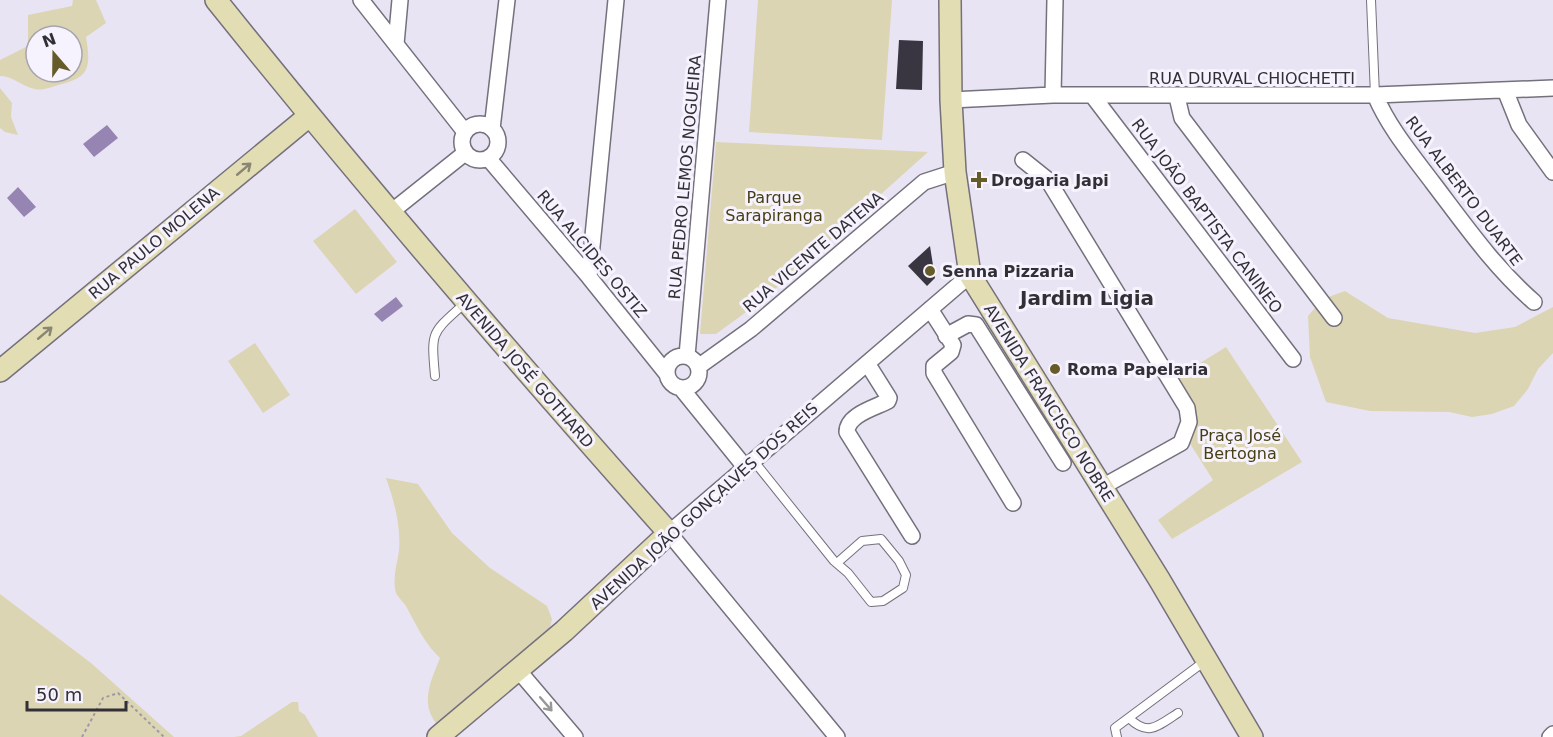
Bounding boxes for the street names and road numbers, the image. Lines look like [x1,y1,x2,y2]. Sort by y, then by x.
street label: RUA PEDRO LEMOS NOGUEIRA [665,54,705,300]
street label: RUA DURVAL CHIOCHETTI [1149,69,1355,88]
street label: RUA ALBERTO DUARTE [1402,113,1526,269]
street label: RUA JOÃO BAPTISTA CANINEO [1128,115,1286,317]
street label: RUA PAULO MOLENA [85,183,223,303]
street label: RUA ALCIDES OSTIZ [533,186,651,322]
street label: RUA VICENTE DATENA [739,188,887,316]
street label: AVENIDA JOSÉ GOTHARD [452,288,598,452]
street label: AVENIDA FRANCISCO NOBRE [980,300,1118,506]
street label: AVENIDA JOÃO GONÇALVES DOS REIS [586,399,822,613]

